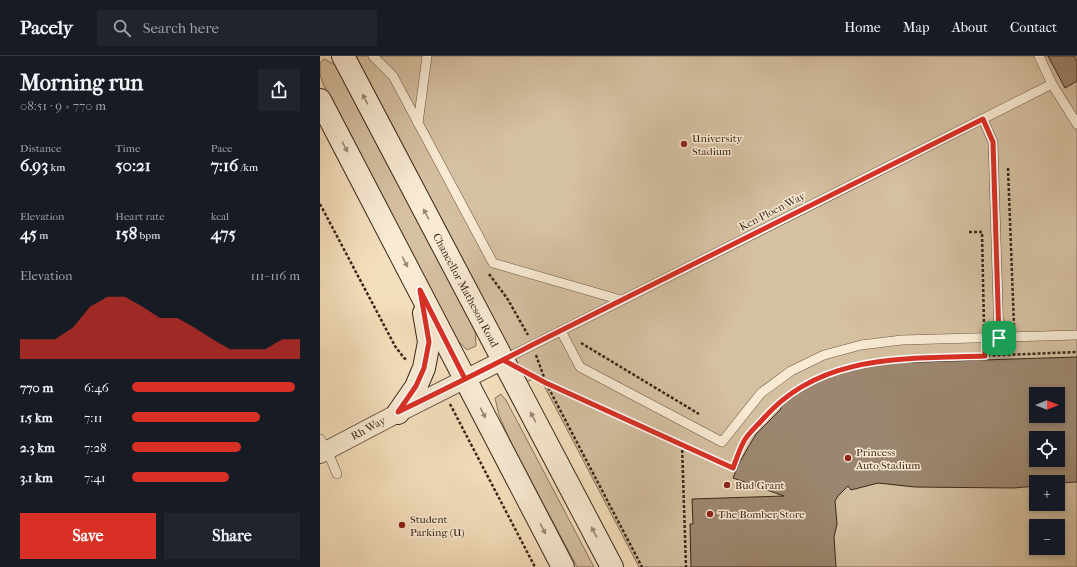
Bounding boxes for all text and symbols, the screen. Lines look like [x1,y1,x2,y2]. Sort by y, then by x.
search box [97,10,377,46]
text: Pacely [20,17,73,39]
icon: search [111,17,133,39]
text: Search here [143,19,219,37]
text: Home [844,19,881,36]
text: Map [903,19,930,36]
text: About [952,19,988,36]
text: Contact [1010,19,1057,36]
button: share [258,69,300,111]
text: Morning run [20,70,143,96]
one-way arrow [362,93,369,105]
text: 08:51 · 9 × 770 m [20,98,106,113]
place label: University Stadium [692,132,744,158]
marker: University Stadium [679,139,689,149]
one-way arrow [341,141,348,153]
text: Distance [20,142,61,155]
text: Time [115,142,140,155]
text: Pace [211,142,233,155]
text: 6.93 [20,155,48,175]
text: 50:21 [115,155,151,175]
text: 7:16 [211,155,238,175]
text: km [48,161,65,174]
text: /km [238,161,258,174]
street label: Ken Ploen Way [737,189,808,234]
one-way arrow [423,208,429,220]
text: Elevation [20,210,64,223]
text: Heart rate [115,210,165,223]
text: kcal [211,210,229,223]
text: 45 [20,223,37,243]
text: 158 [115,223,137,243]
text: 475 [211,223,236,243]
text: m [37,229,48,242]
text: bpm [137,229,160,242]
street label: Chancellor Matheson Road [430,231,502,350]
one-way arrow [402,256,408,268]
text: Elevation [20,268,73,283]
text: 111–116 m [251,268,300,283]
pin [982,321,1016,355]
icon: arrive [988,327,1010,349]
text: 770 m [20,380,53,395]
text: 6:46 [84,380,109,395]
north arrow [1029,387,1065,423]
map controls [1029,387,1065,555]
one-way arrow [480,408,486,419]
text: 1.5 km [20,410,53,425]
text: 7:11 [84,410,103,425]
one-way arrow [530,412,536,423]
street label: Rh Way [349,413,389,443]
button: locate [1029,431,1065,467]
text: 2.3 km [20,440,55,455]
text: 7:28 [84,440,107,455]
place label: Princess Auto Stadium [855,446,921,472]
marker: Princess Auto Stadium [843,453,853,463]
text: 3.1 km [20,470,53,485]
text: 7:41 [84,470,106,485]
button: + [1029,475,1065,511]
place label: Bud Grant [735,479,785,492]
marker: Bud Grant [722,480,732,490]
place label: The Bomber Store [718,508,805,521]
marker: The Bomber Store [705,509,715,519]
button: Save [20,513,156,559]
button: Share [164,513,300,559]
place label: Student Parking (U) [410,513,465,539]
button: − [1029,519,1065,555]
marker: Student Parking (U) [397,520,407,530]
one-way arrow [540,523,546,535]
one-way arrow [590,527,597,538]

